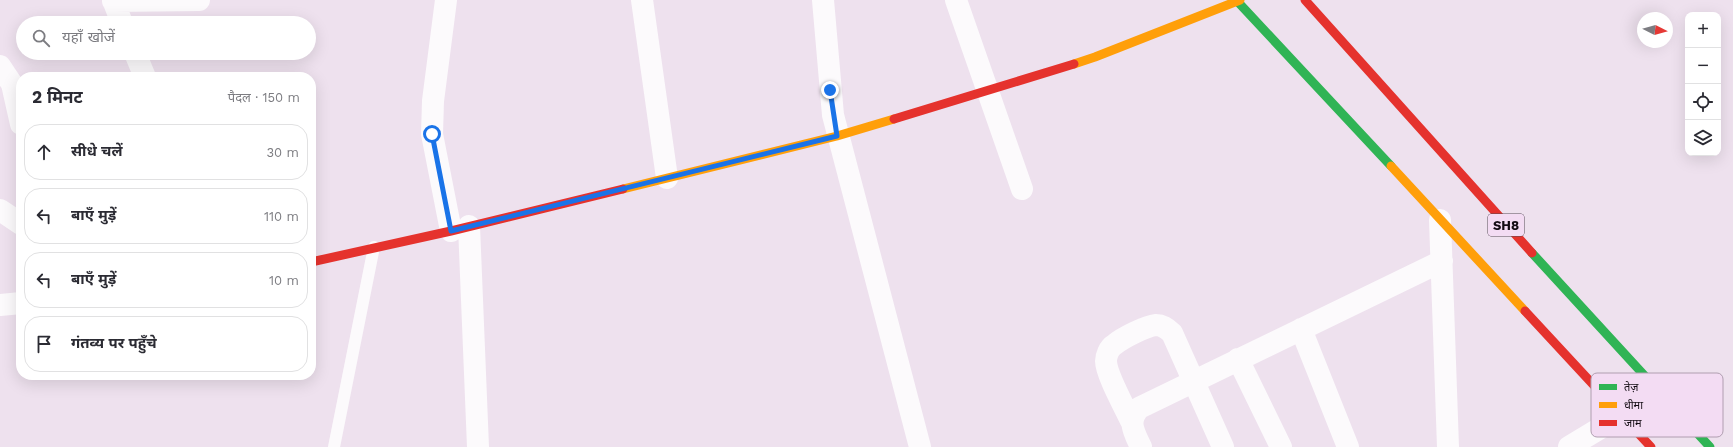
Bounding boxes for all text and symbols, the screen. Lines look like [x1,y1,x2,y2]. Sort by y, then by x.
north arrow [1637,12,1673,48]
map controls [1685,12,1721,156]
button: + [1685,12,1721,48]
search box [16,16,316,60]
icon: search [30,27,52,49]
text: यहाँ खोजें [62,28,115,46]
button: − [1685,48,1721,84]
route end [821,81,839,99]
button: locate [1685,84,1721,120]
text: 2 मिनट [32,87,83,107]
text: पैदल · 150 m [228,90,300,105]
button: layers [1685,120,1721,156]
route start [423,125,441,143]
icon: ahead [33,141,55,163]
text: सीधे चलें [71,142,123,160]
text: 30 m [267,145,299,160]
icon: left [33,205,55,227]
text: बाएँ मुड़ें [71,206,116,224]
text: 110 m [264,209,299,224]
road number: SH8 [1488,214,1524,236]
icon: left [33,269,55,291]
text: बाएँ मुड़ें [71,270,116,288]
text: 10 m [269,273,299,288]
icon: arrive [33,333,55,355]
text: गंतव्य पर पहुँचे [71,334,157,352]
legend [1591,373,1723,437]
text: तेज़ [1624,381,1639,394]
text: धीमा [1624,399,1643,412]
text: जाम [1624,417,1642,430]

